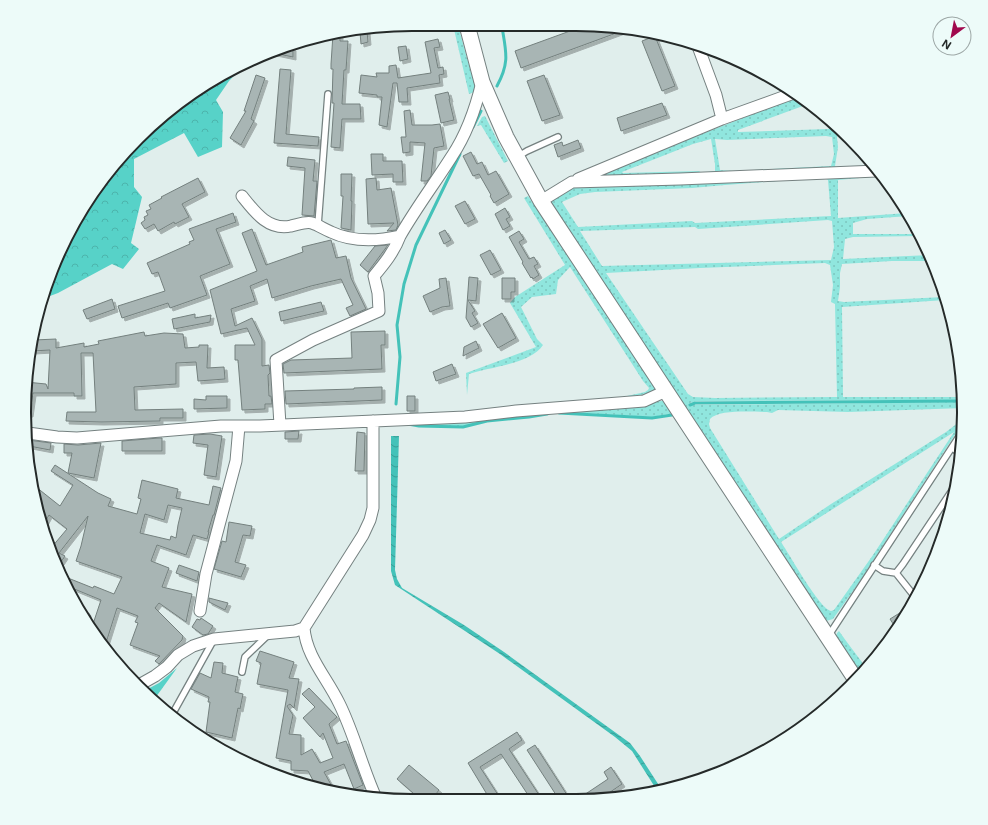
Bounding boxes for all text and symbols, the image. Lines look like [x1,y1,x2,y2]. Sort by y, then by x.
north arrow [932,16,972,56]
text: N [939,36,954,53]

